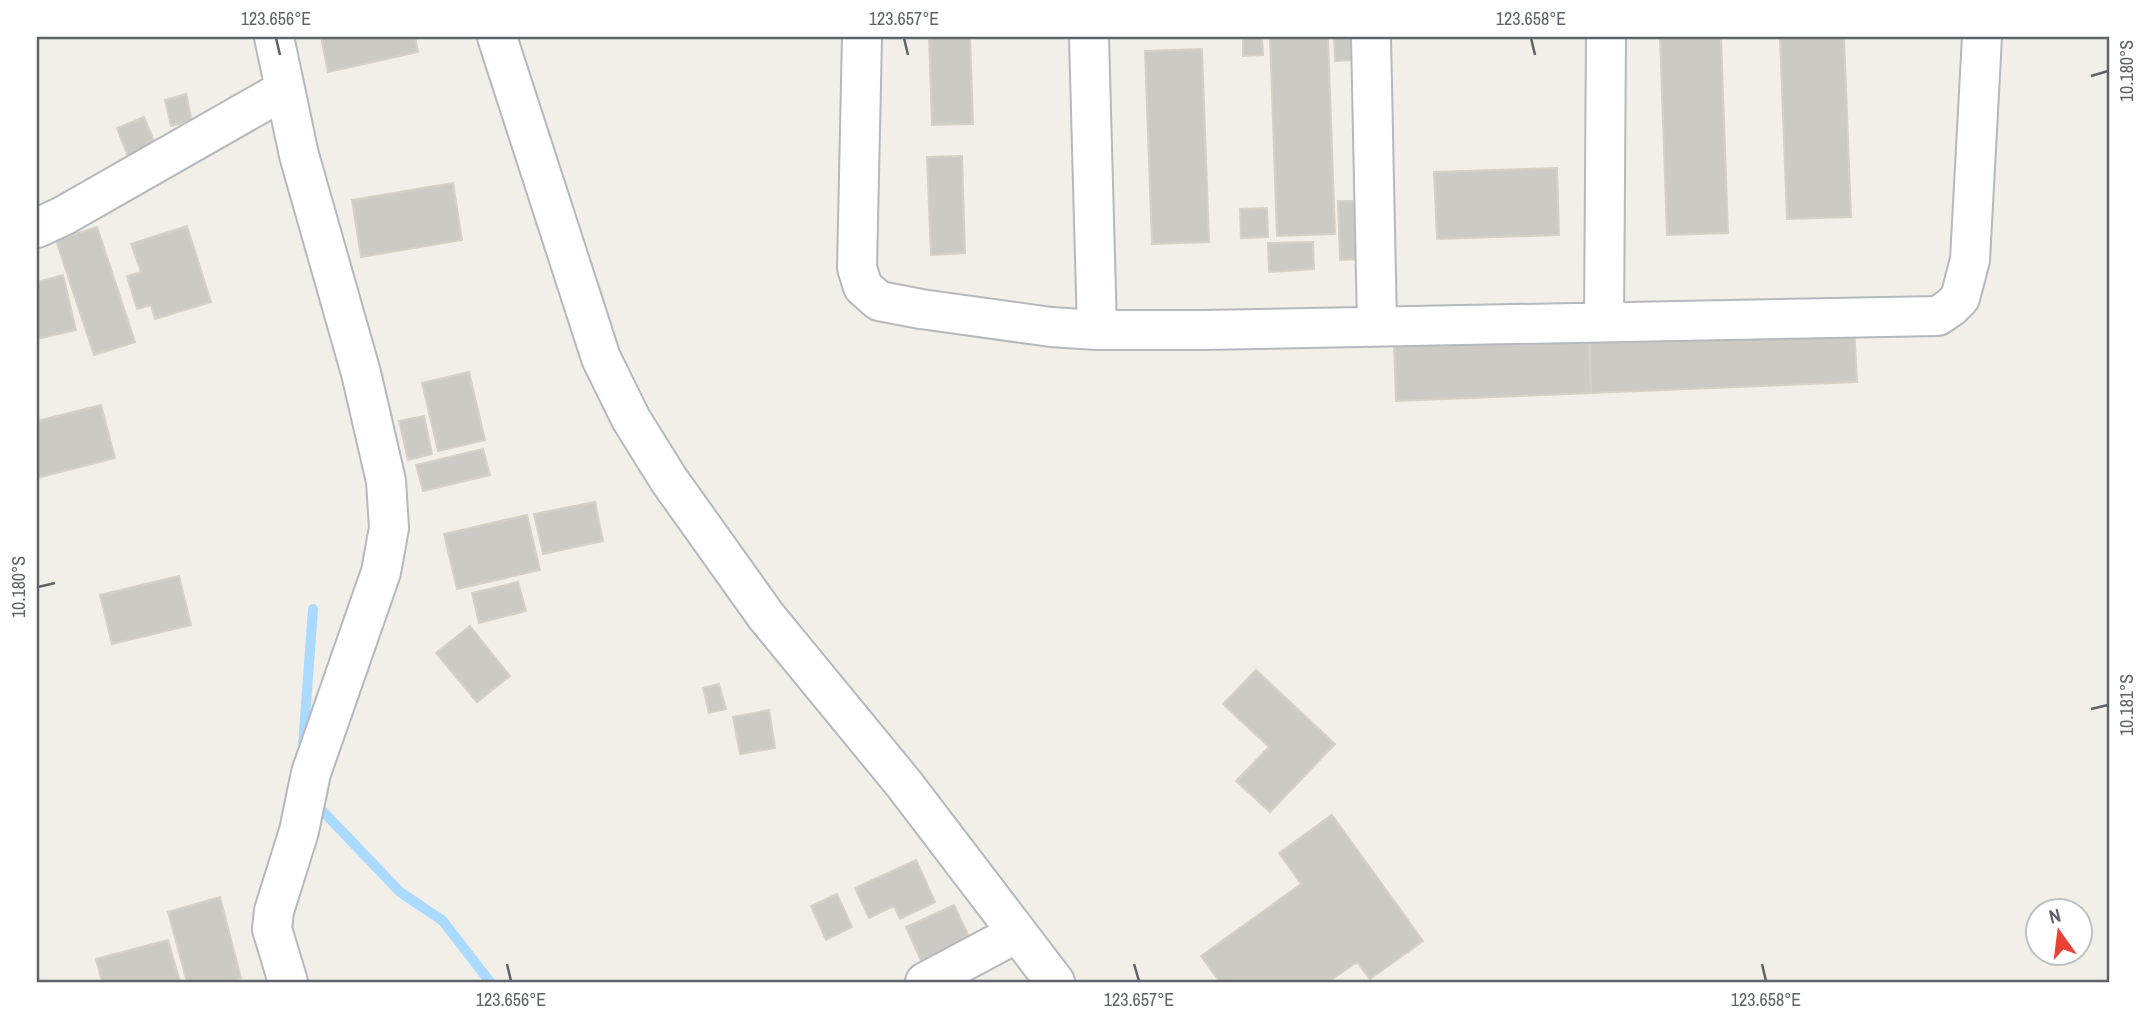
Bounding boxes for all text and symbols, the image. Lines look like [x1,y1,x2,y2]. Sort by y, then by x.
text: 123.656°E [241,6,311,31]
text: 123.657°E [869,6,939,31]
text: 123.658°E [1496,6,1566,31]
text: 10.180°S [2114,40,2139,102]
text: 10.180°S [6,556,31,618]
text: 10.181°S [2114,674,2139,736]
north arrow [2024,897,2094,967]
text: N [2046,902,2063,929]
text: 123.656°E [476,987,546,1012]
text: 123.657°E [1104,987,1174,1012]
text: 123.658°E [1731,987,1801,1012]

